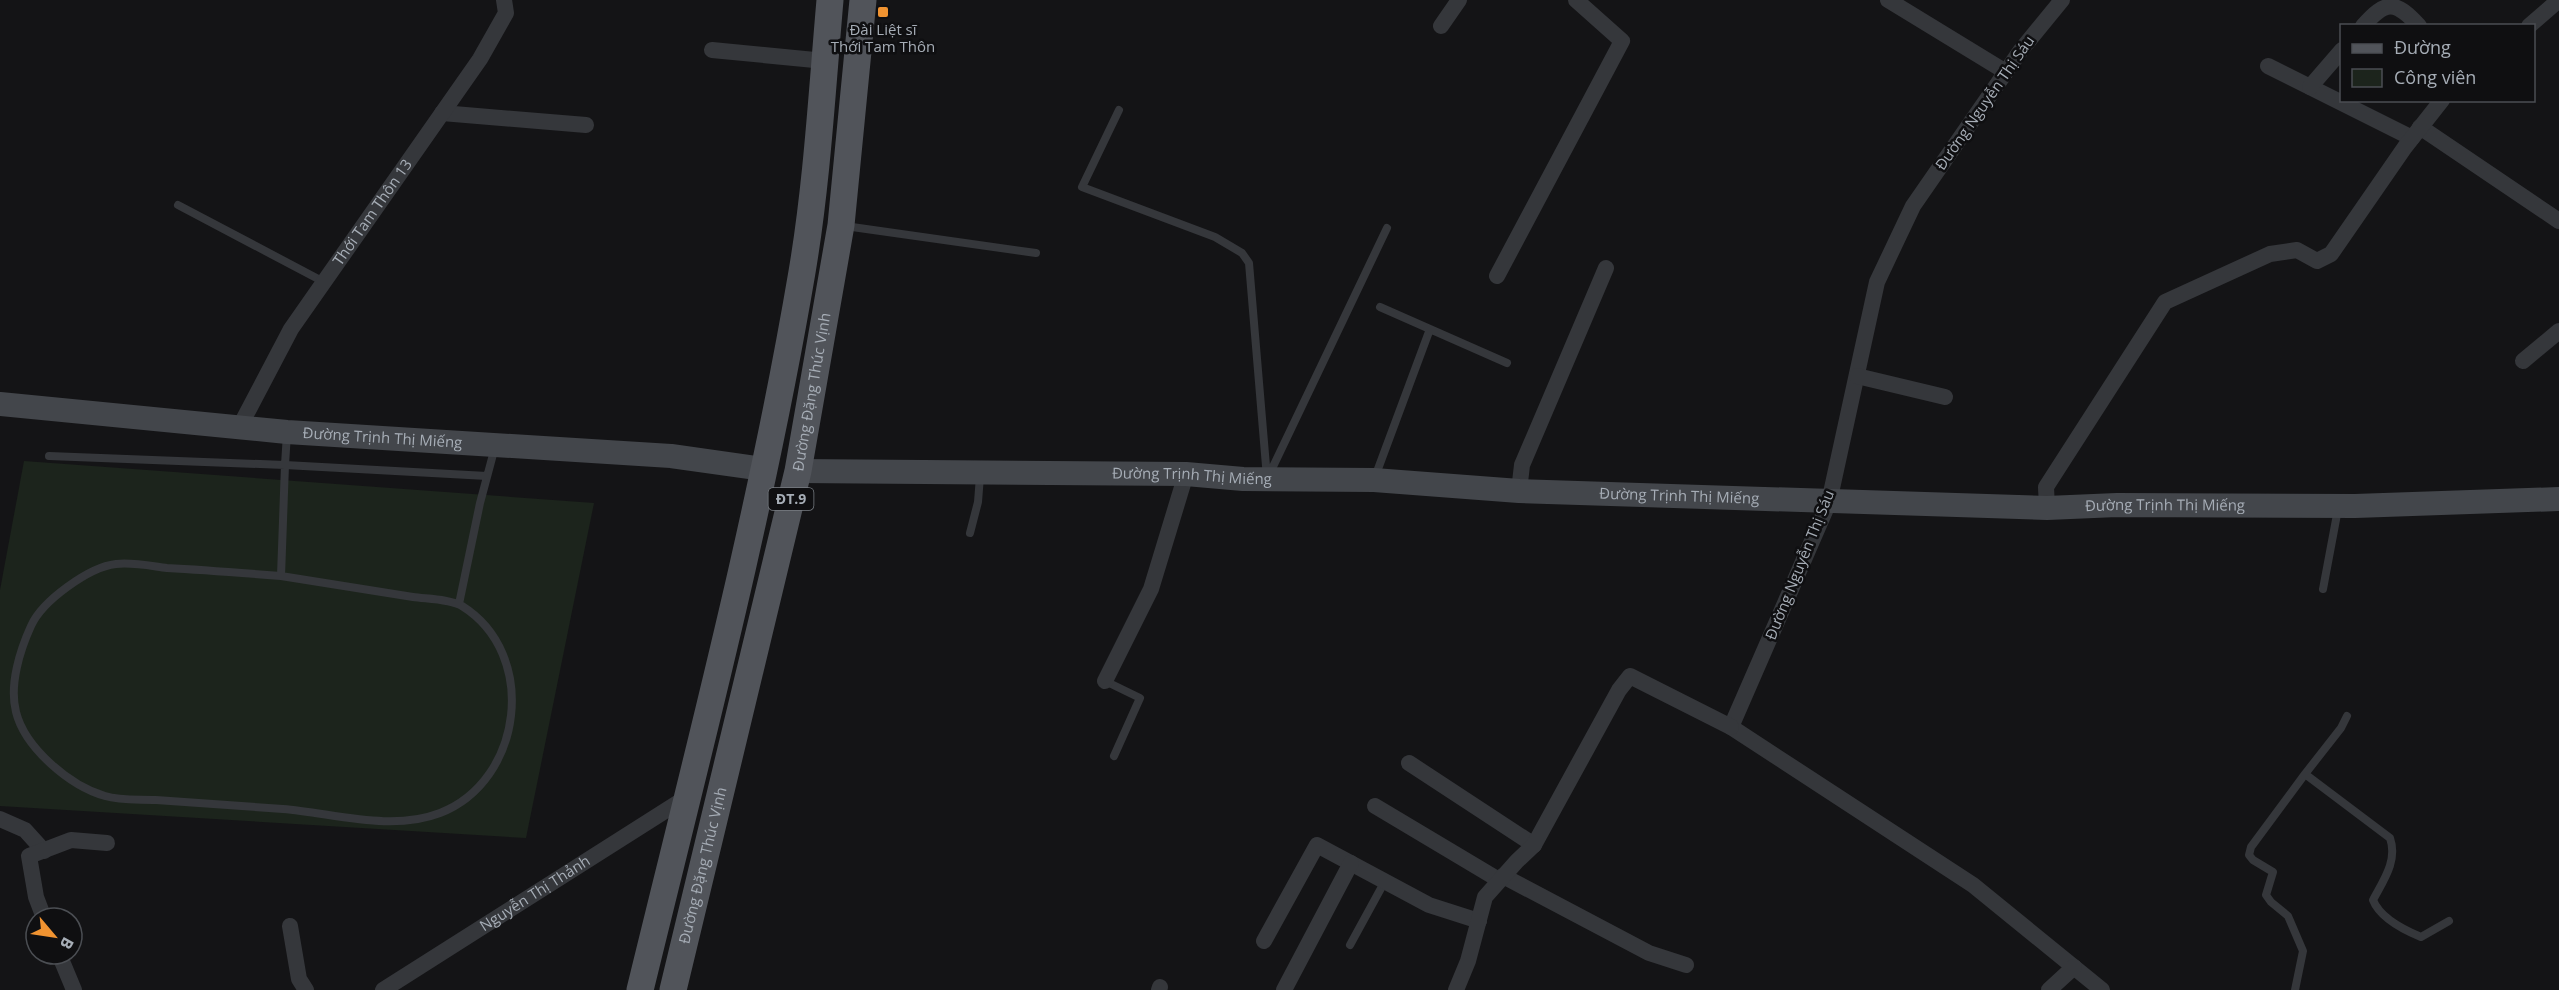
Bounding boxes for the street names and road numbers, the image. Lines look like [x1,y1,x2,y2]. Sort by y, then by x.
street label: Đường Nguyễn Thị Sáu [1930,31,2038,174]
street label: Thới Tam Thôn 13 [328,155,416,269]
street label: Đường Đặng Thúc Vịnh [787,311,835,473]
street label: Đường Trịnh Thị Miếng [302,422,463,452]
street label: Đường Trịnh Thị Miếng [1112,462,1272,488]
street label: Đường Trịnh Thị Miếng [1599,483,1760,508]
street label: Đường Nguyễn Thị Sáu [1760,487,1838,642]
road number: ĐT.9 [768,488,814,510]
street label: Đường Trịnh Thị Miếng [2085,494,2245,515]
street label: Đường Đặng Thúc Vịnh [673,785,731,946]
street label: Nguyễn Thị Thảnh [475,850,593,935]

